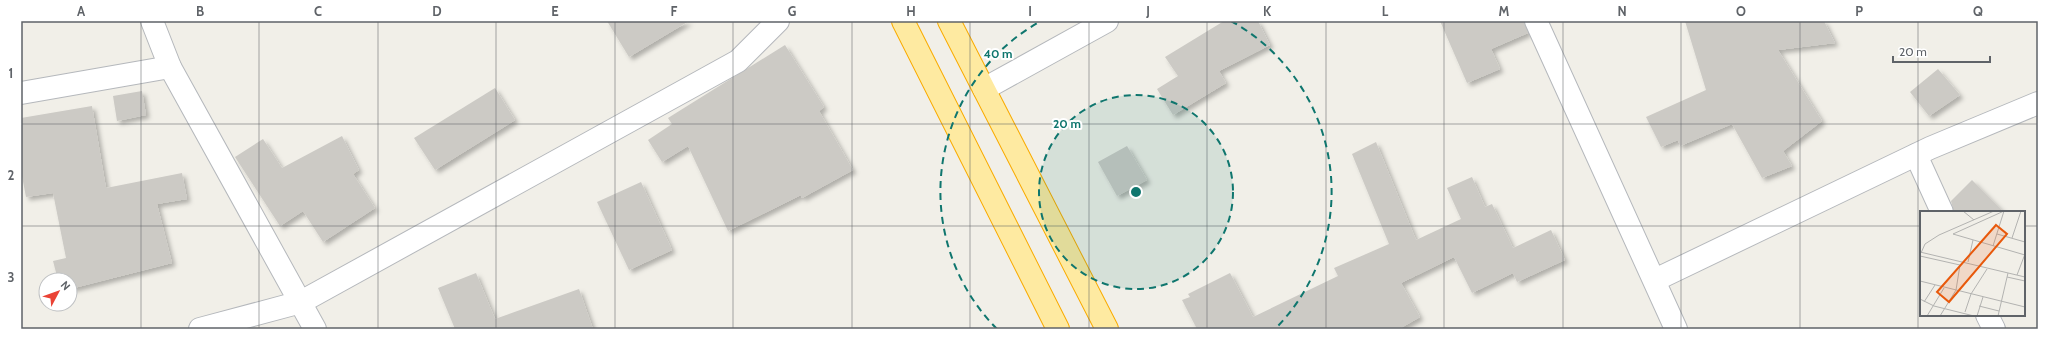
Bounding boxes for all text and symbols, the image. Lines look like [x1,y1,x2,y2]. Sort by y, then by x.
text: A [77,3,86,19]
text: B [196,3,204,19]
text: C [314,3,322,19]
text: D [432,3,442,19]
text: E [551,3,559,19]
text: F [671,3,678,19]
text: G [788,3,797,19]
text: H [906,3,916,19]
text: I [1028,3,1032,19]
text: J [1145,3,1150,19]
text: K [1263,3,1272,19]
text: L [1382,3,1389,19]
text: M [1499,3,1510,19]
text: N [1617,3,1627,19]
text: O [1736,3,1746,19]
text: P [1855,3,1863,19]
text: Q [1973,3,1983,19]
scale bar [1893,38,1990,64]
text: 20 m [1899,44,1927,59]
text: 40 m [983,46,1013,61]
text: 1 [9,65,13,81]
text: 20 m [1053,116,1081,131]
text: 2 [8,167,15,183]
centre of rings [1129,185,1143,199]
inset map [1920,211,2025,316]
text: 3 [7,269,15,285]
north arrow [38,272,78,312]
text: N [58,278,73,293]

